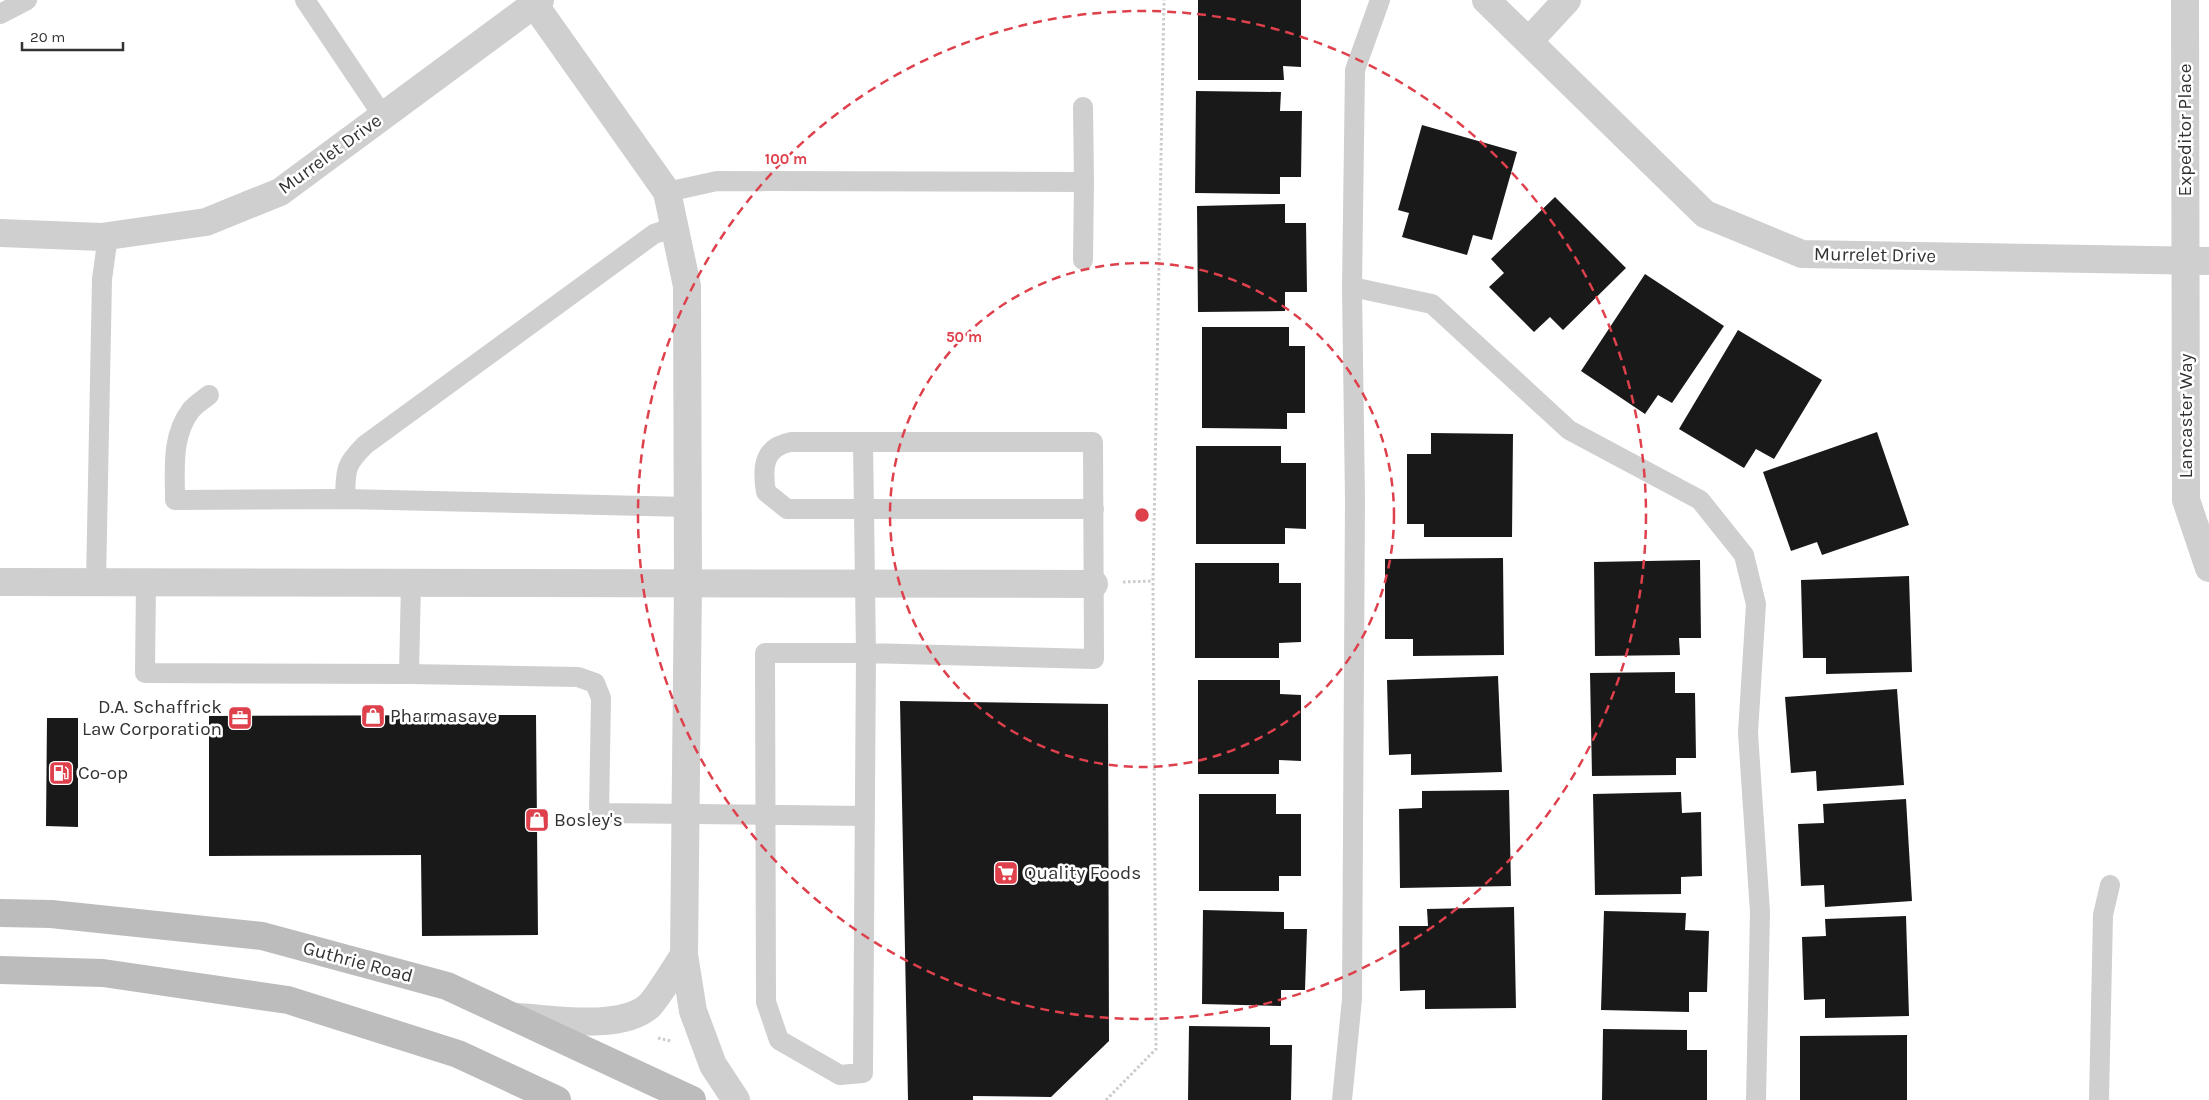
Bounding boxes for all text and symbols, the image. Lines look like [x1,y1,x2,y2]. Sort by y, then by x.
scale bar [22,20,124,52]
text: 20 m [30,28,65,46]
street label: Expeditor Place [2174,64,2196,196]
street label: Murrelet Drive [274,109,386,199]
text: 100 m [765,150,807,168]
street label: Murrelet Drive [1814,243,1936,267]
text: 50 m [946,328,982,346]
street label: Lancaster Way [2175,353,2197,479]
centre of rings [1133,506,1151,524]
place label: D.A. Schaffrick Law Corporation [82,696,222,740]
shop icon: Pharmasave [360,703,386,729]
office icon: D.A. Schaffrick Law Corporation [227,705,253,731]
place label: Pharmasave [390,705,497,727]
fuel station icon: Co-op [48,760,74,786]
place label: Co-op [78,762,128,784]
shop icon: Bosley's [524,807,550,833]
place label: Bosley's [554,809,623,831]
supermarket icon: Quality Foods [993,860,1019,886]
place label: Quality Foods [1024,862,1141,884]
street label: Guthrie Road [301,937,415,987]

